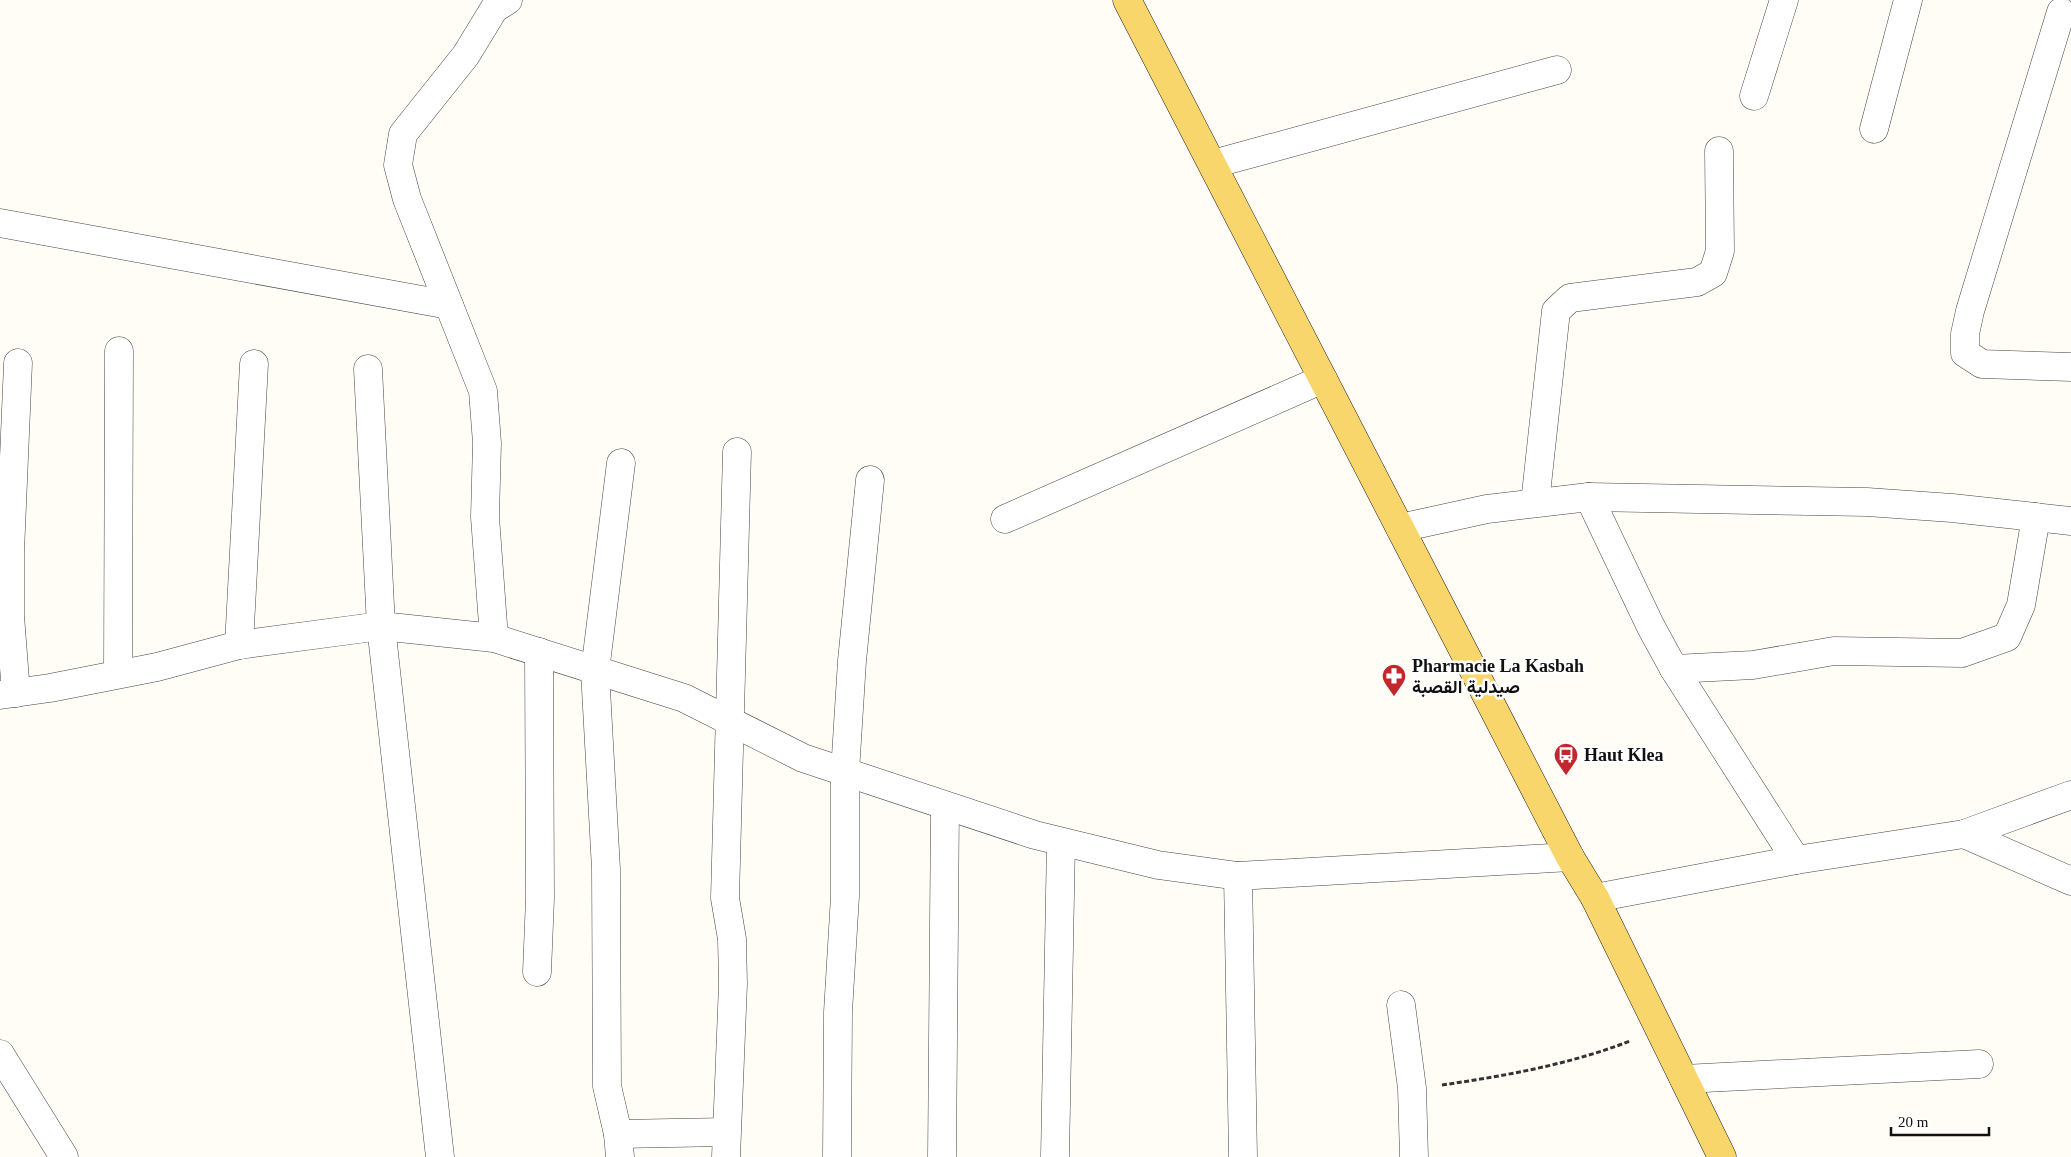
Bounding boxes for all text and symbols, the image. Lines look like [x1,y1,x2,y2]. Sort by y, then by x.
place label: Pharmacie La Kasbah صيدلية القصبة [1412,656,1584,698]
pharmacy icon: Pharmacie La Kasbah صيدلية القصبة [1381,663,1407,697]
bus stop icon: Haut Klea [1553,742,1579,776]
place label: Haut Klea [1584,745,1664,765]
scale bar [1891,1104,1988,1136]
text: 20 m [1898,1114,1929,1130]

